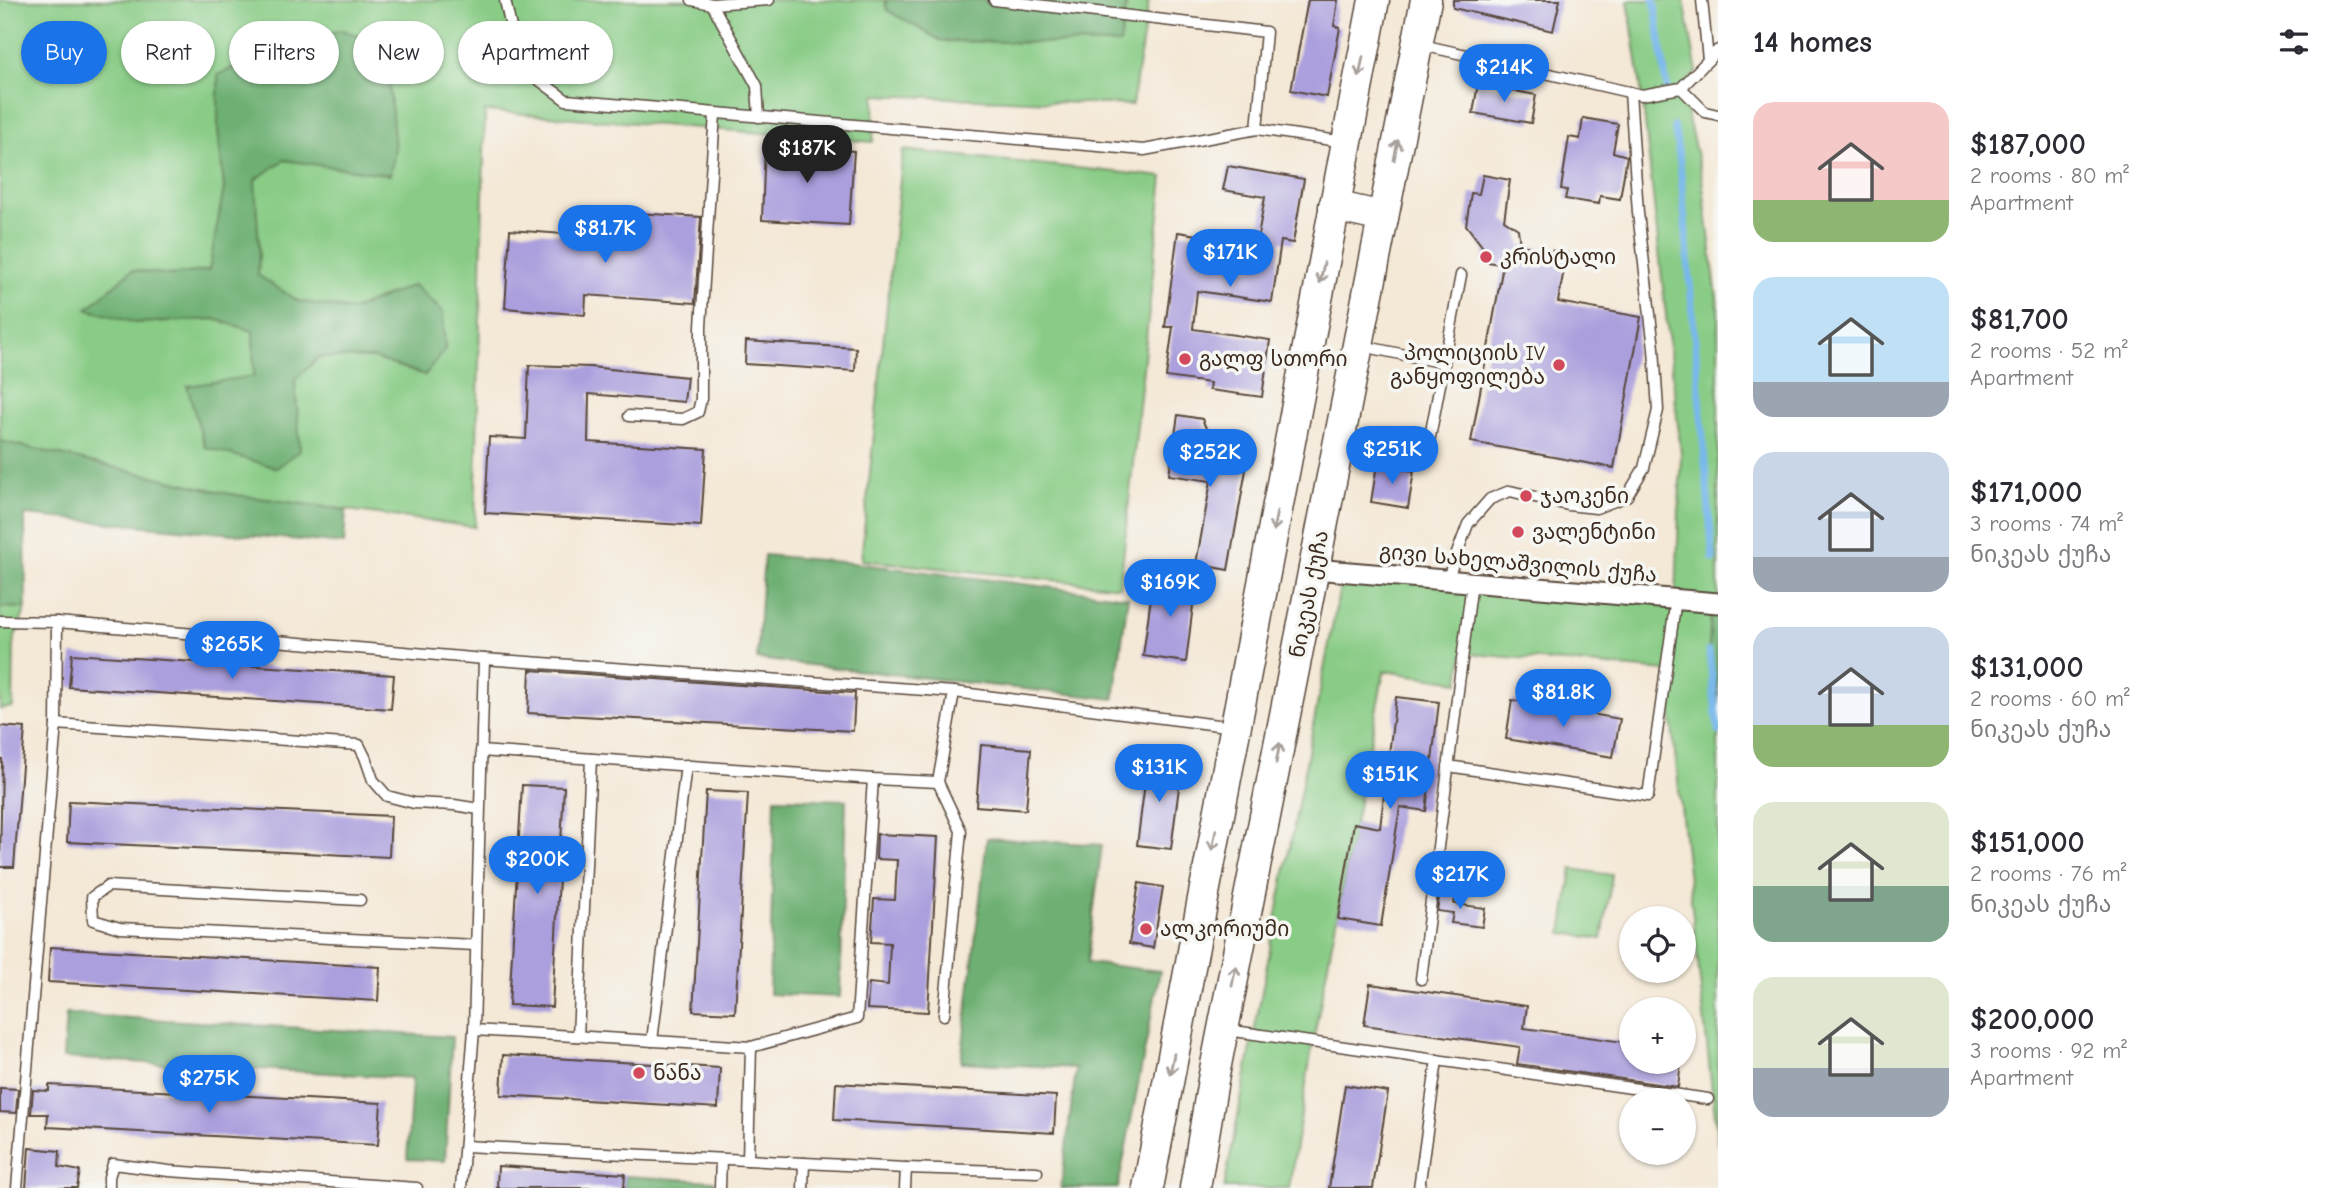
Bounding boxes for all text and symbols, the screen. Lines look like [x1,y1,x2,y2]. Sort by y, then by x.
chip: Buy [21,21,107,84]
chip: Rent [121,21,215,84]
chip: Filters [229,21,339,84]
chip: New [353,21,444,84]
chip: Apartment [458,21,613,84]
icon: filters [2275,23,2313,61]
text: 14 homes [1753,25,1872,60]
pin: $214K [1455,44,1553,104]
text: $214K [1475,53,1533,80]
one-way arrow [1354,55,1367,78]
pin: $187K [758,125,856,185]
text: $187,000 [1970,127,2086,162]
icon: home [1809,130,1893,214]
text: $187K [778,134,836,161]
one-way arrow [1390,139,1403,162]
text: 2 rooms · 80 m² [1970,162,2129,189]
text: Apartment [1970,189,2073,216]
pin: $81.7K [548,205,662,265]
text: $81.7K [574,214,636,241]
pin: $171K [1181,230,1279,289]
text: $171K [1202,238,1258,265]
place label: კრისტალი [1500,245,1616,270]
marker: კრისტალი [1478,249,1494,265]
one-way arrow [1314,261,1328,284]
text: $81,700 [1970,302,2069,337]
icon: home [1809,305,1893,389]
text: 2 rooms · 52 m² [1970,337,2128,364]
place label: პოლიციის IV განყოფილება [1390,341,1546,390]
place label: გალფ სთორი [1199,347,1348,372]
marker: გალფ სთორი [1177,351,1193,367]
marker: პოლიციის IV განყოფილება [1551,357,1567,373]
text: Apartment [1970,364,2073,391]
pin: $251K [1343,426,1441,486]
pin: $252K [1161,430,1259,489]
text: $251K [1362,435,1422,462]
text: $252K [1179,438,1241,465]
text: $171,000 [1970,475,2082,510]
icon: home [1809,480,1893,564]
place label: ჯაოკენი [1540,484,1629,508]
marker: ჯაოკენი [1518,488,1534,504]
one-way arrow [1267,509,1281,532]
text: 3 rooms · 74 m² [1970,510,2123,537]
place label: ვალენტინი [1532,520,1656,545]
marker: ვალენტინი [1510,524,1526,540]
street label: ნიკეას ქუჩა [1285,528,1333,660]
street label: გივი სახელაშვილის ქუჩა [1378,539,1658,588]
text: ნიკეას ქუჩა [1970,541,2111,568]
pin: $169K [1121,560,1219,619]
text: $169K [1140,568,1200,595]
pin: $265K [183,622,281,681]
text: $265K [201,630,263,657]
text: $131,000 [1970,650,2084,685]
icon: home [1809,655,1893,739]
pin: $81.8K [1506,670,1620,729]
text: $81.8K [1531,678,1595,705]
text: 2 rooms · 60 m² [1970,685,2130,712]
text: ნიკეას ქუჩა [1970,716,2111,743]
one-way arrow [1271,742,1285,765]
pin: $131K [1110,744,1208,804]
pin: $151K [1341,752,1439,811]
text: $131K [1131,753,1187,780]
text: $151K [1361,760,1419,787]
text: $151,000 [1970,825,2085,860]
one-way arrow [1207,829,1220,851]
icon: home [1809,830,1893,914]
pin: $200K [488,836,586,896]
text: $200K [505,845,569,872]
pin: $217K [1411,852,1509,911]
text: $217K [1431,860,1489,887]
text: 2 rooms · 76 m² [1970,860,2126,887]
text: ნიკეას ქუჩა [1970,891,2111,918]
map controls [1619,906,1696,1165]
button: locate [1619,906,1696,983]
place label: ალკორიუმი [1160,917,1289,942]
marker: ალკორიუმი [1138,921,1154,937]
one-way arrow [1227,965,1241,988]
button: + [1619,997,1696,1074]
text: $200,000 [1970,1002,2095,1037]
icon: home [1809,1005,1893,1089]
text: 3 rooms · 92 m² [1970,1037,2127,1064]
one-way arrow [1164,1052,1178,1075]
pin: $275K [160,1056,258,1115]
place label: ნანა [653,1061,701,1085]
text: $275K [179,1064,239,1091]
text: Apartment [1970,1064,2073,1091]
marker: ნანა [631,1065,647,1081]
button: − [1619,1088,1696,1165]

